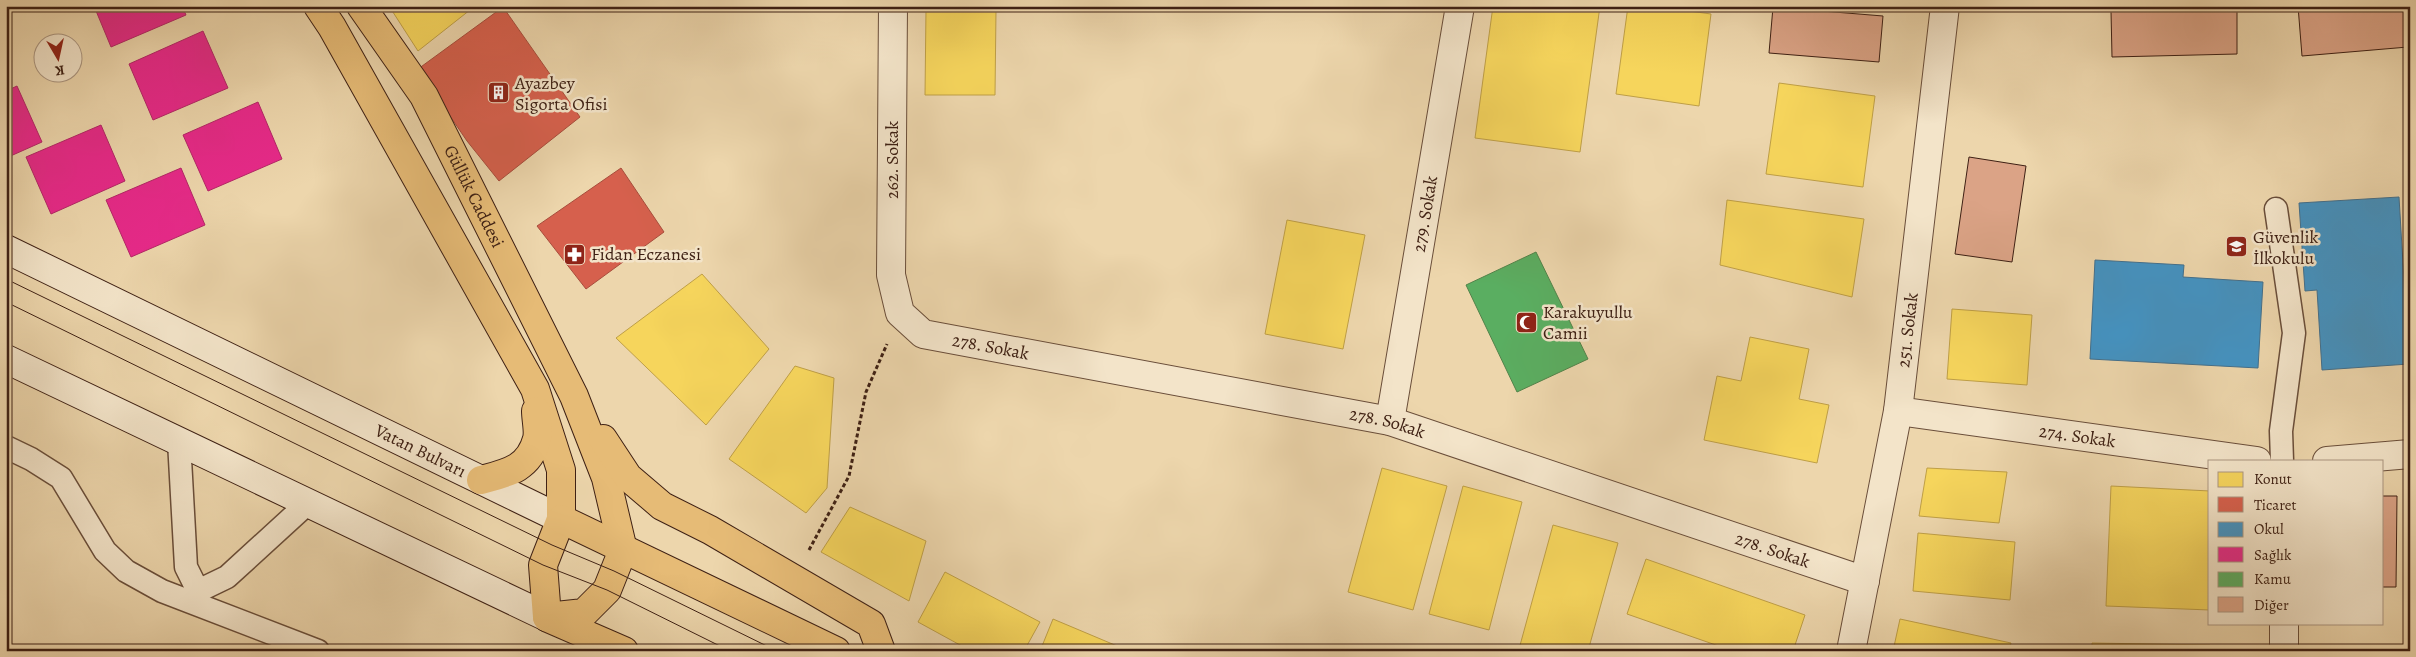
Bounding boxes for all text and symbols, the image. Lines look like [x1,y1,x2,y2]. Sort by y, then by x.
north arrow [32,32,82,82]
text: K [53,60,66,81]
place label: Ayazbey Sigorta Ofisi [514,71,608,116]
building icon: Ayazbey Sigorta Ofisi [487,81,511,105]
street label: 262. Sokak [880,121,904,199]
street label: Güllük Caddesi [438,141,510,252]
street label: 279. Sokak [1407,174,1443,254]
place label: Güvenlik İlkokulu [2253,225,2319,270]
school or university icon: Güvenlik İlkokulu [2225,235,2249,259]
pharmacy icon: Fidan Eczanesi [563,242,587,266]
place label: Fidan Eczanesi [591,242,701,266]
street label: 251. Sokak [1891,291,1924,369]
place label: Karakuyullu Camii [1543,300,1633,345]
mosque icon: Karakuyullu Camii [1515,310,1539,334]
street label: 278. Sokak [950,328,1031,366]
street label: 278. Sokak [1347,402,1429,444]
street label: Vatan Bulvarı [370,418,470,483]
street label: 274. Sokak [2037,419,2117,453]
legend [2208,460,2384,624]
text: Konut [2254,469,2292,489]
text: Ticaret [2254,495,2296,515]
text: Okul [2254,519,2284,539]
street label: 278. Sokak [1732,526,1813,574]
text: Sağlık [2254,545,2292,565]
text: Kamu [2254,569,2292,589]
text: Diğer [2254,595,2289,615]

